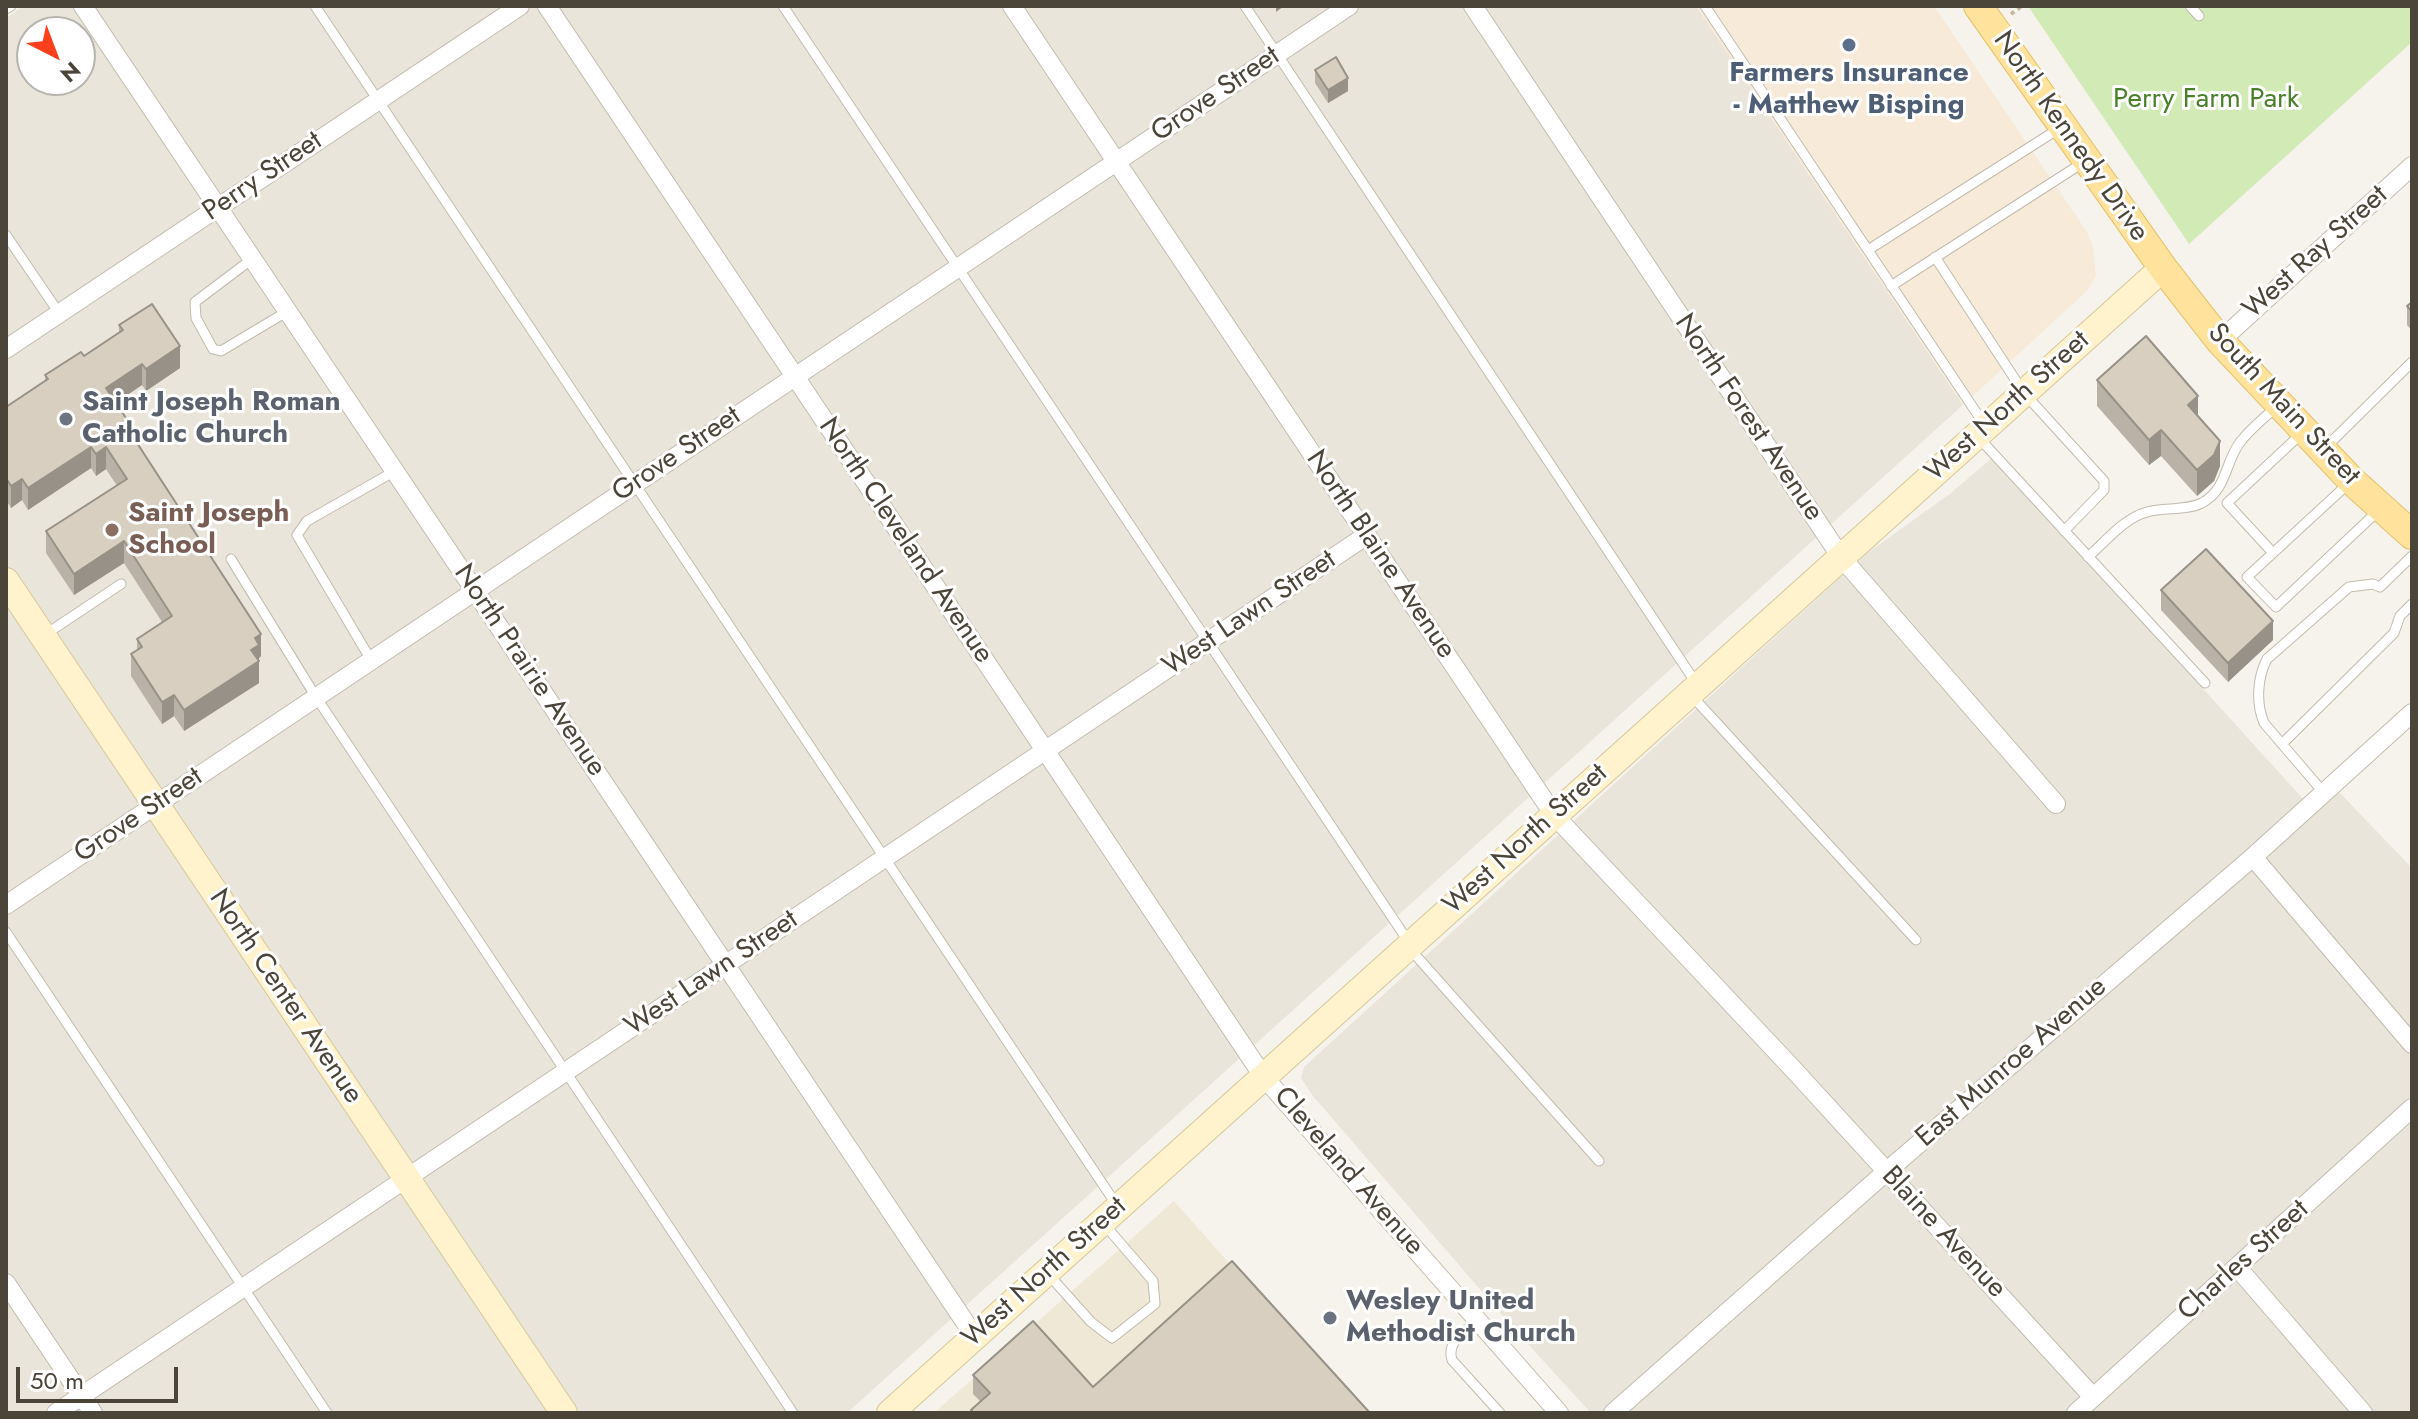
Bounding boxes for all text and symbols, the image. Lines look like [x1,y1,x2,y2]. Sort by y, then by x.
north arrow [16,16,96,96]
street label: North Kennedy Drive [1985,26,2155,248]
marker: Farmers Insurance - Matthew Bisping [1840,36,1858,54]
street label: Grove Street [1146,40,1286,150]
text: N [54,55,88,90]
place label: Farmers Insurance - Matthew Bisping [1729,57,1969,123]
park label: Perry Farm Park [2113,83,2299,117]
street label: Perry Street [197,125,329,229]
street label: West Ray Street [2237,179,2395,327]
street label: North Forest Avenue [1666,308,1830,528]
street label: South Main Street [2200,317,2366,493]
street label: West North Street [1919,324,2097,490]
place label: Saint Joseph Roman Catholic Church [82,386,341,452]
street label: Grove Street [607,400,747,510]
marker: Saint Joseph Roman Catholic Church [57,410,75,428]
street label: North Cleveland Avenue [810,412,1000,670]
street label: North Blaine Avenue [1298,444,1462,666]
place label: Saint Joseph School [128,497,290,563]
marker: Saint Joseph School [103,521,121,539]
street label: West Lawn Street [1157,544,1343,684]
street label: North Prairie Avenue [446,559,612,783]
street label: West North Street [1437,757,1615,923]
street label: Grove Street [69,761,209,871]
street label: North Center Avenue [201,884,369,1110]
street label: West Lawn Street [619,904,805,1044]
street label: East Munroe Avenue [1910,971,2114,1155]
street label: Cleveland Avenue [1266,1081,1430,1263]
street label: Blaine Avenue [1874,1160,2012,1306]
street label: West North Street [956,1190,1134,1356]
street label: Charles Street [2172,1194,2316,1328]
place label: Wesley United Methodist Church [1346,1285,1576,1351]
marker: Wesley United Methodist Church [1321,1309,1339,1327]
scale bar [20,1351,182,1401]
text: 50 m [30,1363,84,1398]

